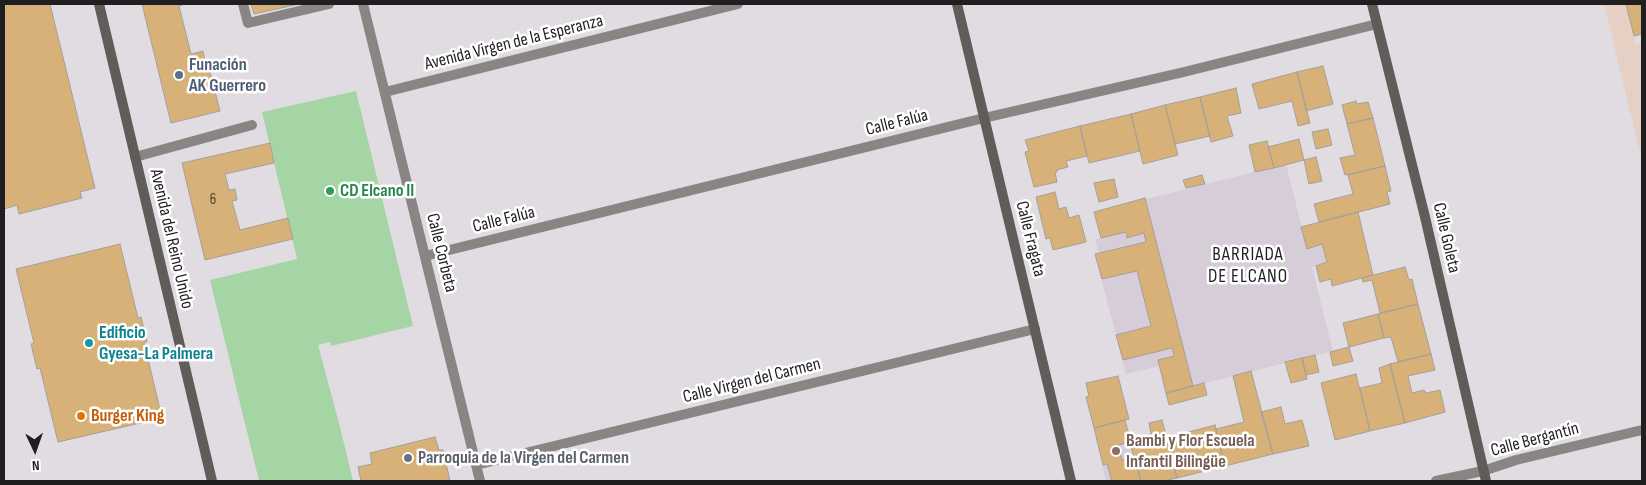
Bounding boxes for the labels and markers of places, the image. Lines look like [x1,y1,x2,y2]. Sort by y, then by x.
place label: Funación AK Guerrero [189,54,266,96]
marker: Funación AK Guerrero [173,69,185,81]
place label: CD Elcano II [340,180,414,202]
marker: CD Elcano II [324,185,336,197]
place label: Edificio Gyesa-La Palmera [99,322,213,364]
marker: Edificio Gyesa-La Palmera [83,337,95,349]
place label: Burger King [91,405,164,427]
marker: Burger King [75,410,87,422]
place label: Bambi y Flor Escuela Infantil Bilingüe [1126,430,1255,472]
marker: Bambi y Flor Escuela Infantil Bilingüe [1110,445,1122,457]
place label: Parroquia de la Virgen del Carmen [418,447,629,469]
marker: Parroquia de la Virgen del Carmen [402,452,414,464]

